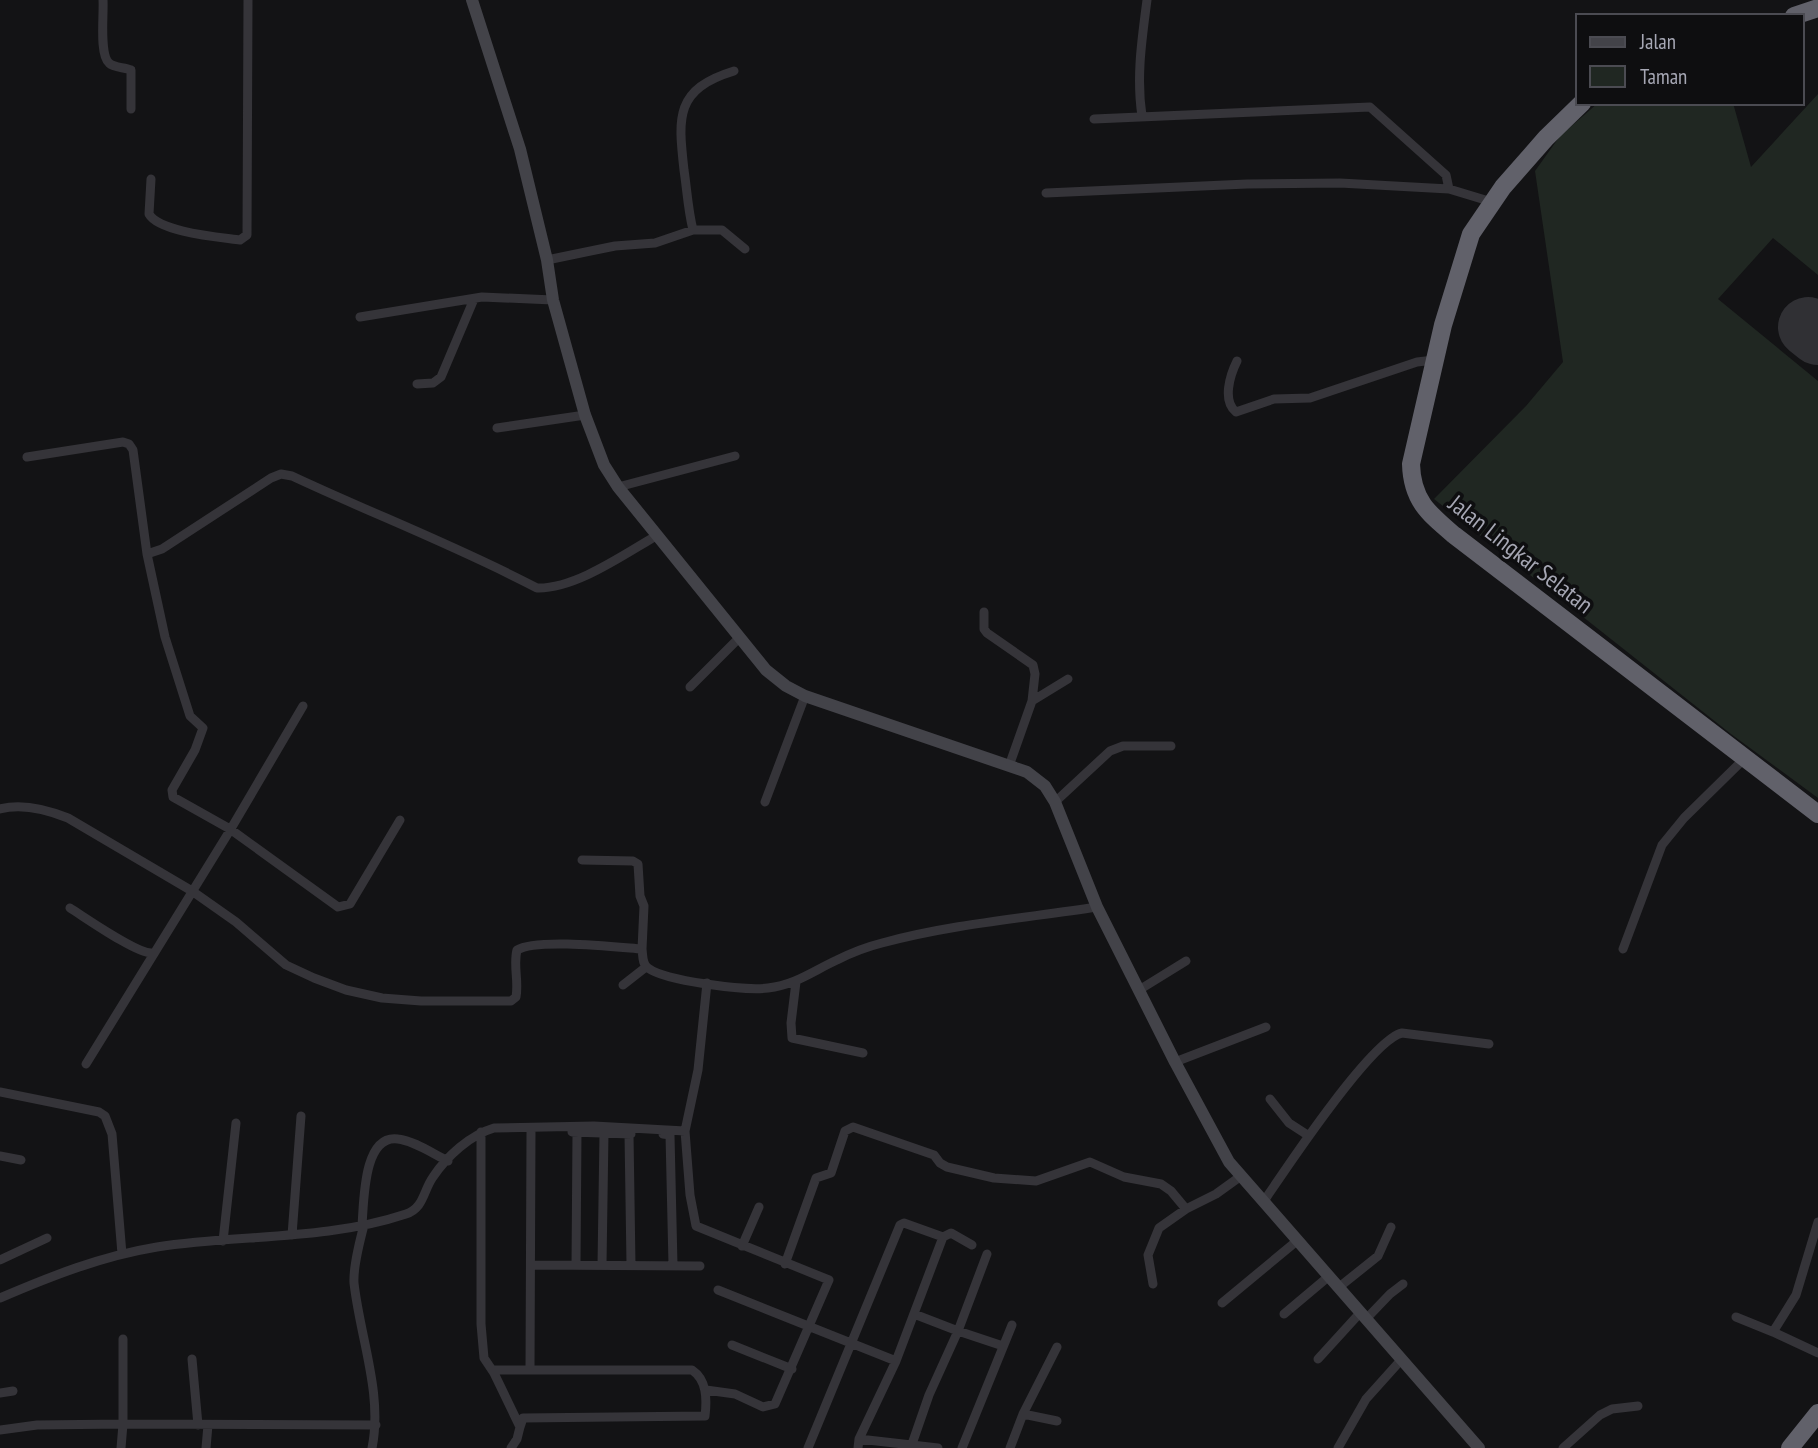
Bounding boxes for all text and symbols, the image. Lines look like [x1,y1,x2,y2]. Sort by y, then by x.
legend [1576,14,1804,105]
text: Jalan [1639,28,1676,55]
text: Taman [1640,63,1687,90]
street label: Jalan Lingkar Selatan [1442,487,1599,620]

